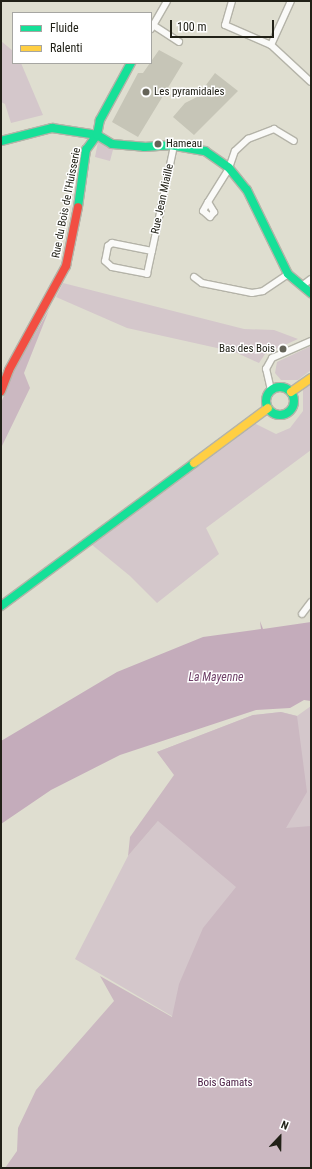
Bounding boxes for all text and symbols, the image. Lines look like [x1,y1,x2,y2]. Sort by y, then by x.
legend [12,12,152,64]
scale bar [172,12,276,38]
text: 100 m [177,20,207,34]
text: Fluide [50,21,79,35]
text: Ralenti [50,41,83,55]
place label: Les pyramidales [154,85,225,99]
marker: Les pyramidales [141,87,151,97]
place label: Hameau [166,137,202,151]
marker: Hameau [153,139,163,149]
street label: Rue du Bois de l'Huisserie [50,147,84,259]
street label: Rue Jean Miaille [149,163,177,235]
place label: Bas des Bois [219,342,275,356]
marker: Bas des Bois [278,344,288,354]
water label: La Mayenne [188,671,244,685]
park label: Bois Gamats [197,1076,253,1090]
north arrow [260,1117,300,1157]
text: N [279,1118,290,1133]

